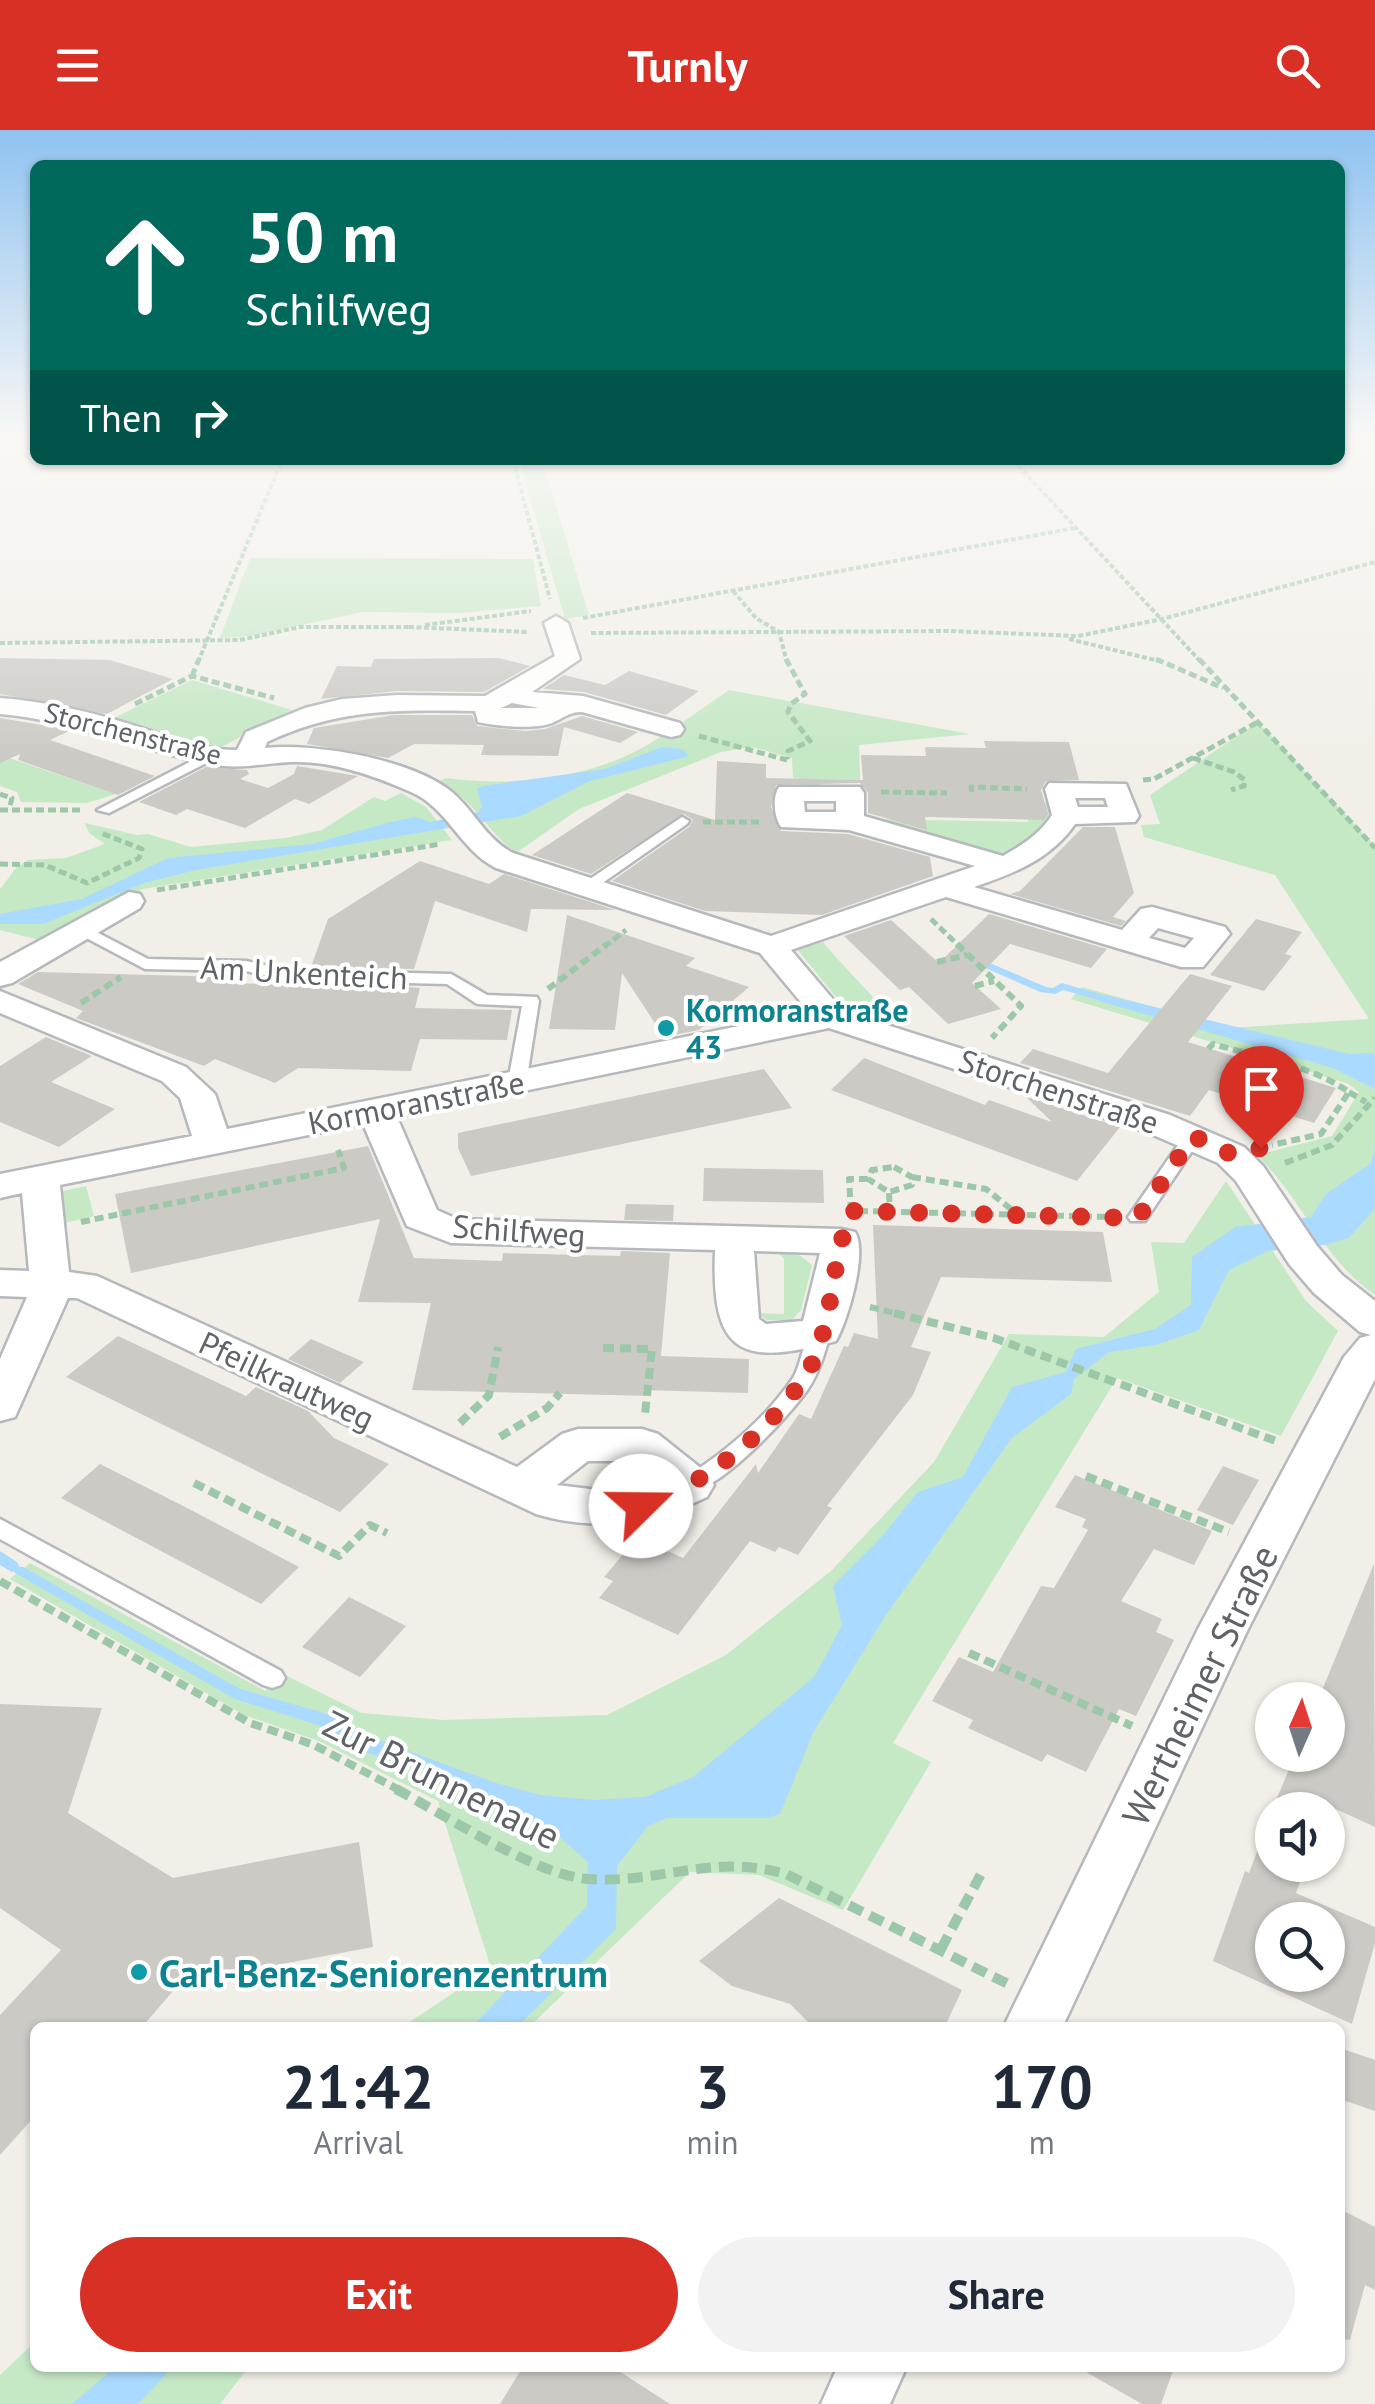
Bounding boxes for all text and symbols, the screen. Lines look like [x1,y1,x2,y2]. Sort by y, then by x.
text: Turnly [627,36,748,94]
icon: menu [50,38,105,93]
icon: search [1270,38,1325,93]
text: 50 m [245,191,398,281]
icon: ahead [80,200,210,330]
text: Schilfweg [245,279,432,337]
icon: right [182,390,237,445]
text: Then [80,393,162,442]
street label: Storchenstraße [40,693,226,773]
street label: Am Unkenteich [199,946,409,998]
place label: Kormoranstraße 43 [686,989,908,1068]
marker: Kormoranstraße 43 [655,1017,677,1039]
street label: Storchenstraße [954,1039,1164,1143]
pin [1219,1046,1304,1149]
street label: Kormoranstraße [304,1060,528,1144]
icon: arrive [1234,1061,1289,1116]
street label: Schilfweg [451,1204,587,1256]
street label: Pfeilkrautweg [193,1321,381,1439]
position arrow [589,1454,693,1558]
street label: Wertheimer Straße [1110,1537,1288,1833]
north arrow [1255,1682,1345,1772]
map controls [1255,1682,1345,1992]
street label: Zur Brunnenaue [315,1698,569,1860]
button: sound [1255,1792,1345,1882]
button: search [1255,1902,1345,1992]
place label: Carl-Benz-Seniorenzentrum [159,1948,608,1997]
marker: Carl-Benz-Seniorenzentrum [128,1961,150,1983]
text: 21:42 [282,2047,434,2125]
text: 3 [696,2047,730,2125]
text: 170 [991,2047,1093,2125]
text: Arrival [313,2121,403,2163]
text: min [687,2121,739,2163]
text: m [1029,2121,1055,2163]
button: Exit [80,2237,678,2352]
button: Share [698,2237,1295,2352]

